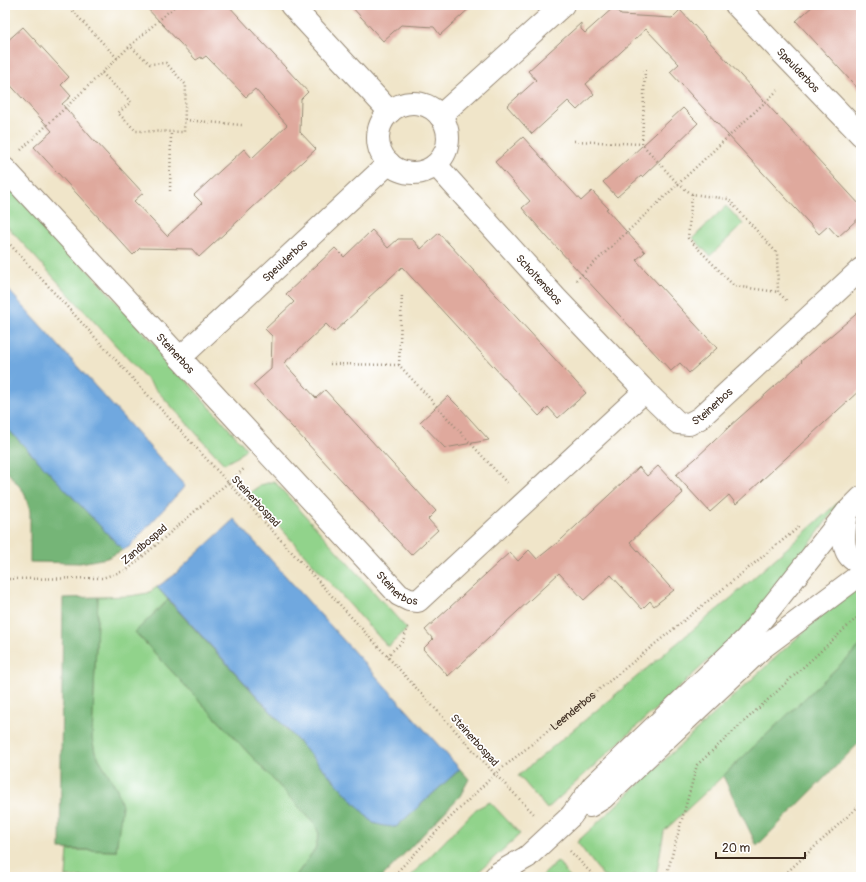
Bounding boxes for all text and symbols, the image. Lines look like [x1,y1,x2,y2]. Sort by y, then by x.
street label: Speulderbos [774,45,822,95]
street label: Speulderbos [260,237,310,285]
street label: Scholtensbos [513,252,565,307]
street label: Steinerbos [153,331,197,376]
street label: Steinerbos [690,385,735,428]
street label: Steinerbospad [229,473,283,530]
street label: Zandbospad [119,521,170,567]
street label: Steinerbos [373,569,418,608]
street label: Leenderbos [548,689,598,733]
street label: Steinerbospad [448,712,501,769]
scale bar [716,834,805,860]
text: 20 m [722,841,751,856]

